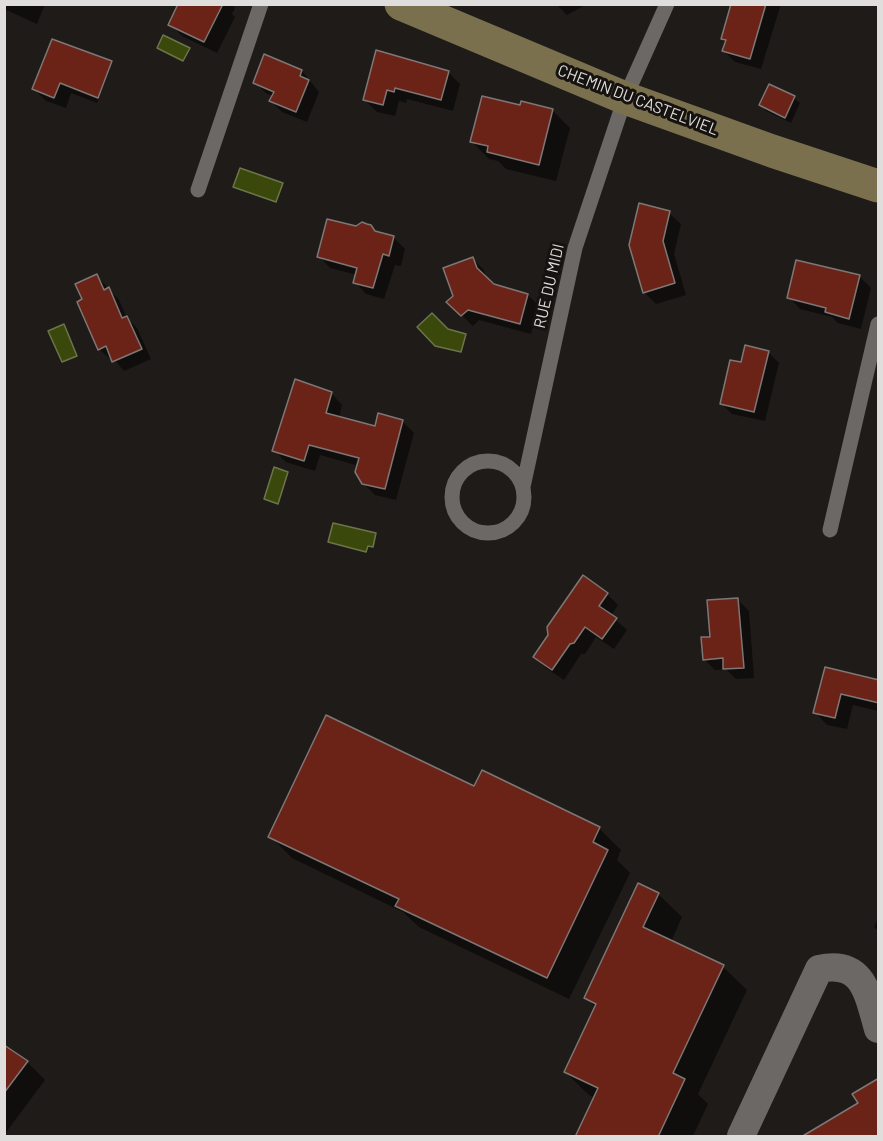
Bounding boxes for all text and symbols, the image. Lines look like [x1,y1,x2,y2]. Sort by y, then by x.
street label: CHEMIN DU CASTELVIEL [555,60,721,140]
street label: RUE DU MIDI [530,242,568,330]

